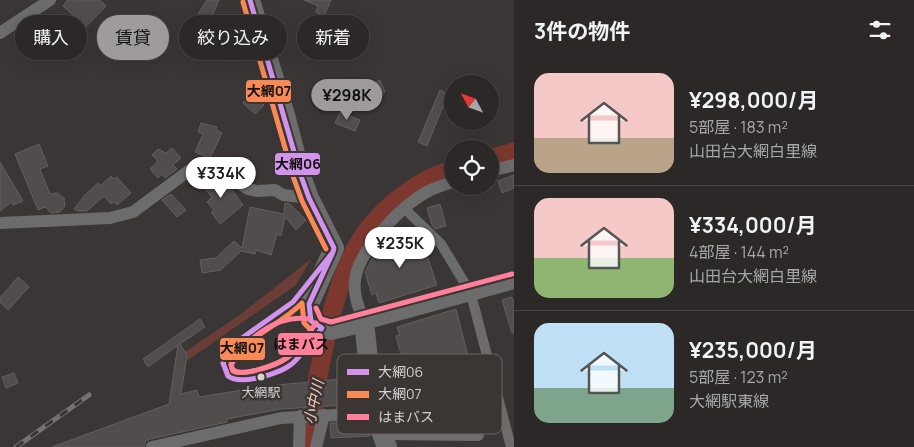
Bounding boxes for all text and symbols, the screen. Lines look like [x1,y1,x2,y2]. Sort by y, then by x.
chip: 購入 [15,15,87,60]
chip: 賃貸 [97,15,169,60]
chip: 絞り込み [179,15,287,60]
chip: 新着 [297,15,369,60]
icon: filters [866,16,894,44]
text: 3件の物件 [534,17,630,45]
north arrow [444,75,499,130]
map controls [444,75,499,195]
pin: ¥298K [312,78,382,121]
line badge: 大網07 [245,79,292,103]
text: 大網07 [247,81,291,100]
text: ¥298K [322,84,372,106]
text: ¥298,000/月 [689,86,818,114]
icon: home [574,93,634,153]
text: 5部屋 · 183 m² [689,116,788,138]
button: locate [444,140,499,195]
text: 山田台大網白里線 [689,140,817,162]
line badge: 大網06 [274,152,321,176]
text: 大網06 [275,154,321,173]
pin: ¥334K [186,156,256,199]
text: ¥334K [197,162,245,184]
text: ¥334,000/月 [689,211,817,239]
icon: home [574,218,634,278]
pin: ¥235K [365,226,435,269]
text: ¥235K [376,232,424,254]
text: 4部屋 · 144 m² [689,241,789,263]
text: 山田台大網白里線 [689,265,817,287]
line badge: はまバス [277,332,324,356]
text: はまバス [273,334,329,353]
text: ¥235,000/月 [689,336,817,364]
line badge: 大網07 [219,337,266,361]
text: 大網07 [220,338,264,357]
icon: home [574,343,634,403]
legend [337,354,502,434]
text: 大網06 [378,362,423,381]
text: 5部屋 · 123 m² [689,366,788,388]
marker: 大網駅 [256,372,266,382]
water label: 小中川 [299,376,329,426]
place label: 大網駅 [241,383,281,401]
text: 大網07 [378,384,422,403]
text: 大網駅東線 [689,390,769,412]
text: はまバス [378,407,434,426]

